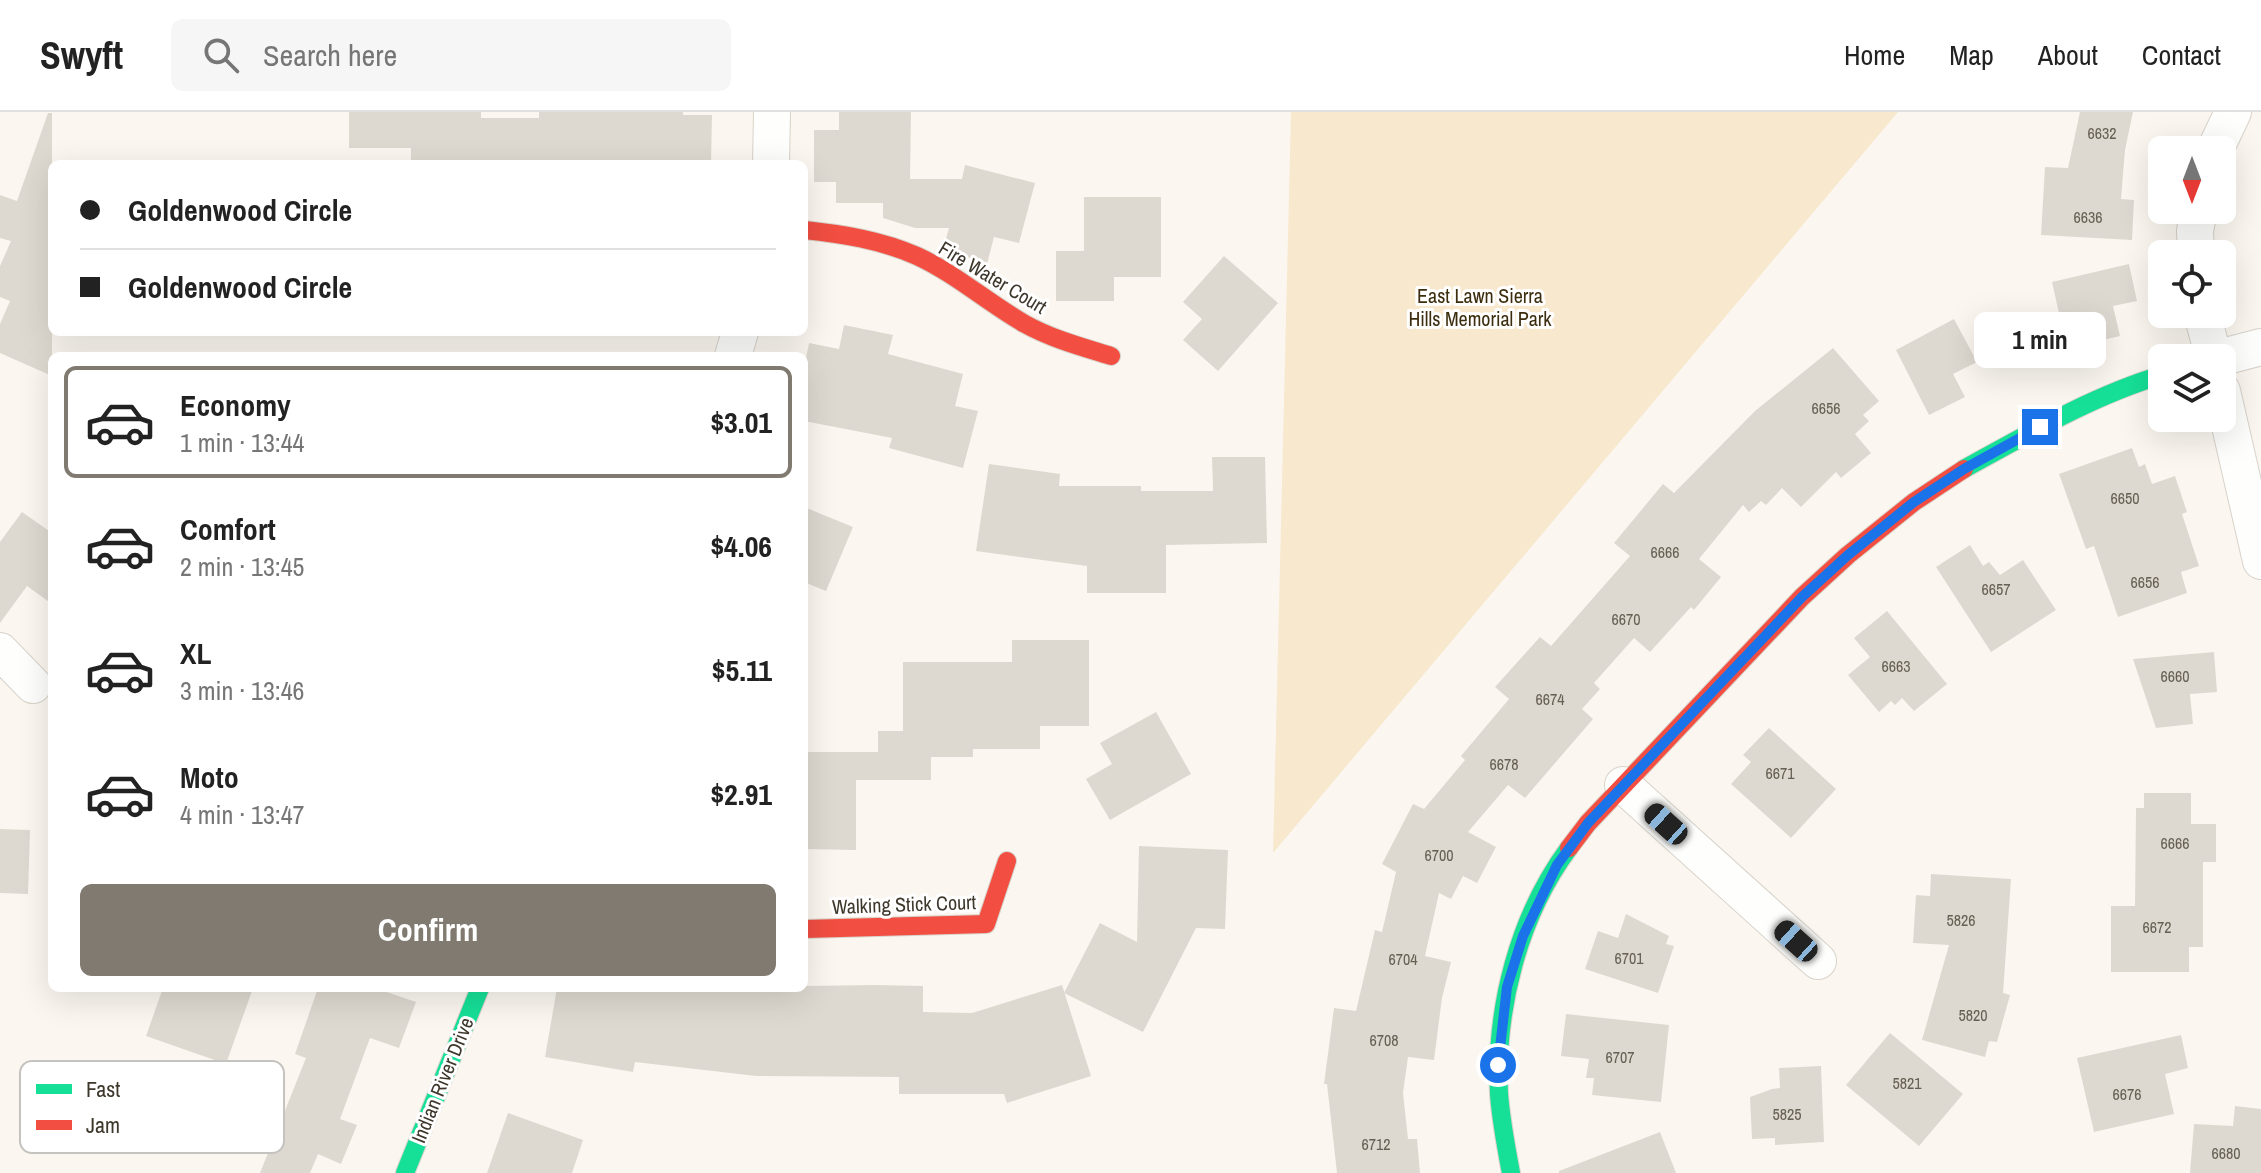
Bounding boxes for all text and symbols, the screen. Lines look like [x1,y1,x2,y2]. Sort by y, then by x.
search box [171,19,731,91]
text: Swyft [40,30,123,81]
icon: search [199,33,243,77]
text: Search here [263,35,397,75]
text: Home [1844,36,1905,74]
text: Map [1949,36,1994,74]
text: About [2038,36,2098,74]
text: Contact [2142,36,2221,74]
house number: 6632 [2087,122,2117,144]
north arrow [2148,136,2236,224]
map controls [2148,136,2236,432]
text: Goldenwood Circle [128,190,352,230]
house number: 6636 [2073,206,2103,228]
street label: Fire Water Court [934,234,1052,320]
button: locate [2148,240,2236,328]
text: Goldenwood Circle [128,267,352,307]
park label: East Lawn Sierra Hills Memorial Park [1408,282,1552,332]
callout: 1 min [1974,311,2106,367]
text: 1 min [2012,322,2068,357]
button: layers [2148,344,2236,432]
text: Economy [180,385,291,425]
icon: car [84,386,156,458]
house number: 6656 [1811,397,1841,419]
text: $3.01 [710,402,772,442]
route end [2022,409,2058,445]
text: 1 min · 13:44 [180,425,304,460]
house number: 6650 [2110,487,2140,509]
text: Comfort [180,509,276,549]
icon: car [84,510,156,582]
text: $4.06 [710,526,772,566]
house number: 6666 [1650,541,1680,563]
text: 2 min · 13:45 [180,549,304,584]
house number: 6656 [2130,571,2160,593]
house number: 6657 [1981,578,2011,600]
house number: 6670 [1611,608,1641,630]
text: XL [180,633,211,673]
icon: car [84,634,156,706]
text: $5.11 [712,650,772,690]
house number: 6663 [1881,655,1911,677]
house number: 6660 [2160,665,2190,687]
text: 3 min · 13:46 [180,673,304,708]
house number: 6674 [1535,688,1565,710]
house number: 6678 [1489,753,1519,775]
text: Moto [180,757,239,797]
icon: car [84,758,156,830]
house number: 6671 [1765,762,1795,784]
text: $2.91 [710,774,772,814]
text: 4 min · 13:47 [180,797,304,832]
car [1640,799,1692,849]
house number: 6666 [2160,832,2190,854]
house number: 6700 [1424,844,1454,866]
button: Confirm [80,884,776,976]
street label: Walking Stick Court [831,888,977,920]
house number: 5826 [1946,909,1976,931]
car [1770,916,1822,966]
house number: 6672 [2142,916,2172,938]
house number: 6701 [1614,947,1644,969]
house number: 6704 [1388,948,1418,970]
house number: 5820 [1958,1004,1988,1026]
street label: Indian River Drive [405,1013,479,1147]
house number: 6708 [1369,1029,1399,1051]
house number: 6707 [1605,1046,1635,1068]
route start [1480,1047,1516,1083]
legend [20,1061,284,1153]
house number: 5821 [1892,1072,1922,1094]
text: Fast [86,1074,120,1104]
house number: 6676 [2112,1083,2142,1105]
house number: 5825 [1772,1103,1802,1125]
text: Jam [86,1110,120,1140]
house number: 6712 [1361,1133,1391,1155]
house number: 6680 [2211,1142,2241,1164]

